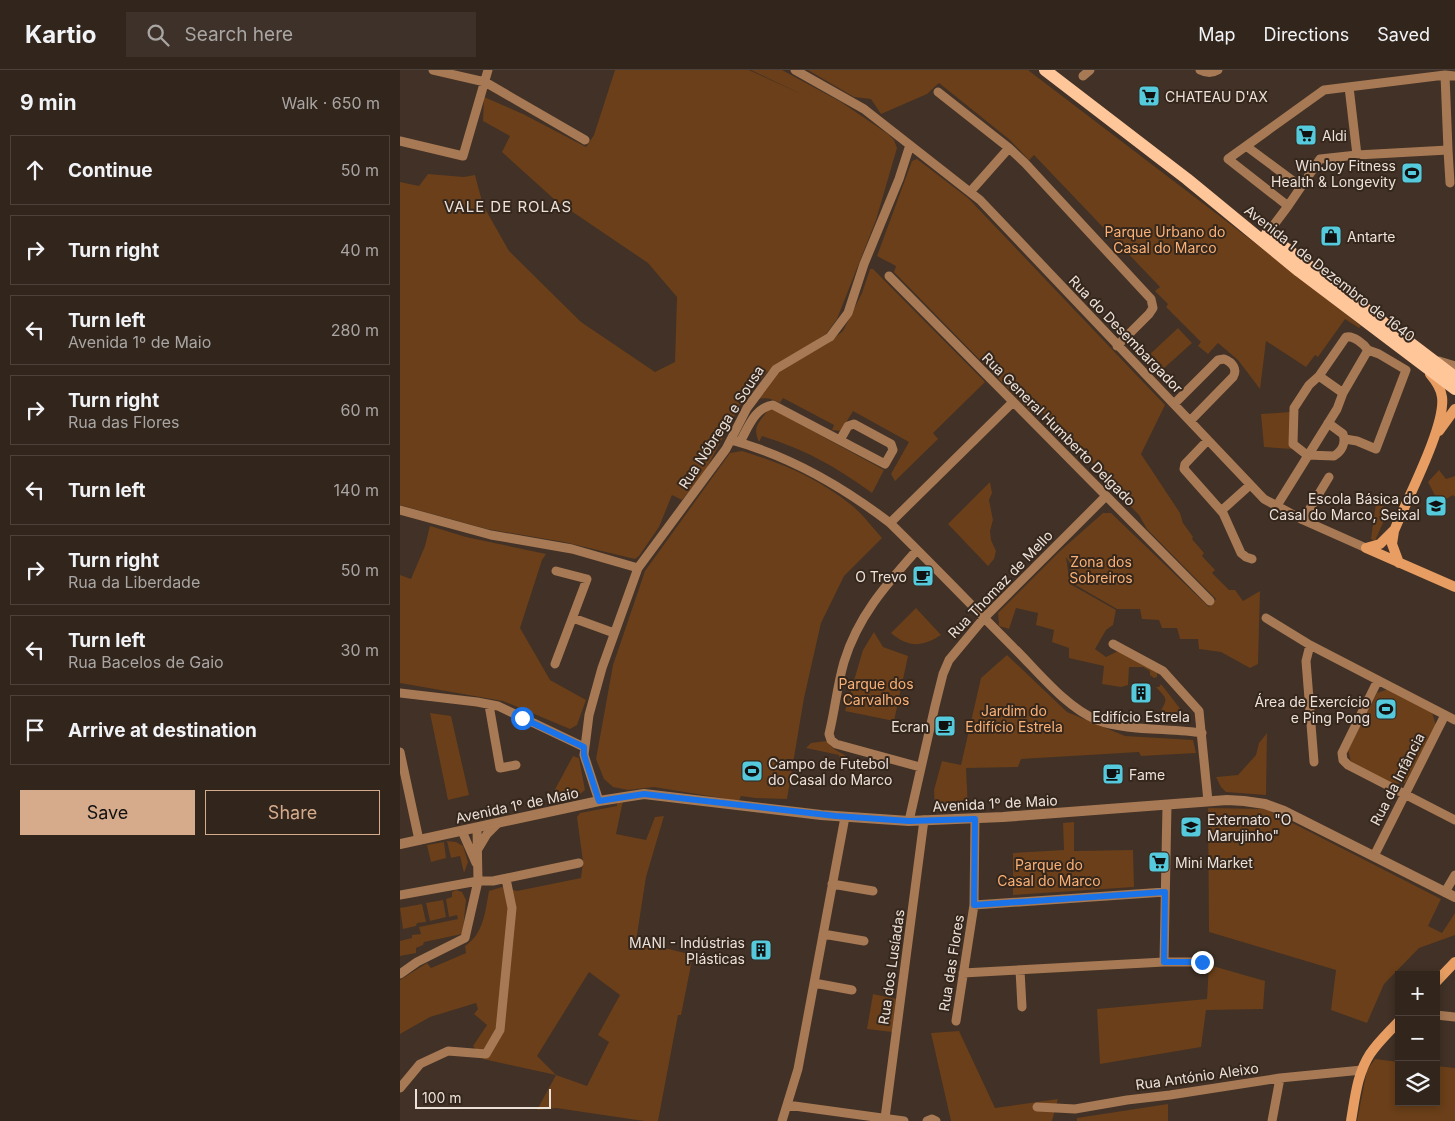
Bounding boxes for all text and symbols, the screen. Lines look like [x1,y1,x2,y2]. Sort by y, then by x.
search box [126,12,476,57]
text: Kartio [25,20,96,49]
icon: search [144,21,172,49]
text: Search here [184,23,293,46]
text: Map [1198,24,1236,45]
text: Directions [1264,24,1349,45]
text: Saved [1377,24,1430,45]
supermarket icon: CHATEAU D'AX [1137,84,1161,108]
place label: CHATEAU D'AX [1165,88,1268,105]
text: 9 min [20,90,77,115]
text: Walk · 650 m [282,93,380,113]
supermarket icon: Aldi [1294,123,1318,147]
place label: Aldi [1322,127,1347,144]
icon: ahead [21,156,49,184]
place label: WinJoy Fitness Health & Longevity [1271,157,1396,190]
text: Continue [68,159,153,182]
text: 50 m [341,160,379,180]
sports icon: WinJoy Fitness Health & Longevity [1400,161,1424,185]
district label: VALE DE ROLAS [444,197,572,216]
street label: Avenida 1 de Dezembro de 1640 [1241,201,1419,345]
park label: Parque Urbano do Casal do Marco [1105,223,1225,256]
shop icon: Antarte [1319,224,1343,248]
place label: Antarte [1347,228,1396,245]
icon: right [21,236,49,264]
text: Turn right [68,239,159,262]
text: 40 m [340,240,379,260]
street label: Rua do Desembargador [1066,272,1186,396]
text: Turn left [68,309,146,332]
icon: left [21,316,49,344]
text: 280 m [331,320,379,340]
text: Avenida 1º de Maio [68,332,211,352]
street label: Rua General Humberto Delgado [979,349,1139,509]
street label: Rua Nóbrega e Sousa [675,362,767,492]
text: Turn right [68,389,159,412]
icon: right [21,396,49,424]
text: 60 m [340,400,379,420]
text: Rua das Flores [68,412,179,432]
icon: left [21,476,49,504]
text: Turn left [68,479,146,502]
text: 140 m [334,480,379,500]
place label: Escola Básica do Casal do Marco, Seixal [1269,490,1420,523]
school or university icon: Escola Básica do Casal do Marco, Seixal [1424,494,1448,518]
street label: Rua Thomaz de Mello [944,527,1056,641]
text: Turn right [68,549,159,572]
park label: Zona dos Sobreiros [1069,553,1133,586]
icon: right [21,556,49,584]
text: 50 m [341,560,379,580]
cafe icon: O Trevo [911,564,935,588]
place label: O Trevo [855,568,907,585]
text: Rua da Liberdade [68,572,200,592]
text: Turn left [68,629,146,652]
icon: left [21,636,49,664]
text: 30 m [341,640,379,660]
text: Rua Bacelos de Gaio [68,652,224,672]
park label: Parque dos Carvalhos [838,675,914,708]
building icon: Edifício Estrela [1129,681,1153,705]
place label: Área de Exercício e Ping Pong [1254,693,1370,726]
sports icon: Área de Exercício e Ping Pong [1374,697,1398,721]
park label: Jardim do Edifício Estrela [965,702,1063,735]
route start [511,707,534,730]
place label: Edifício Estrela [1092,708,1190,725]
cafe icon: Ecran [933,714,957,738]
icon: arrive [21,716,49,744]
place label: Ecran [891,718,929,735]
text: Arrive at destination [68,719,257,742]
street label: Rua da Infância [1366,730,1428,828]
place label: Campo de Futebol do Casal do Marco [768,755,892,788]
sports icon: Campo de Futebol do Casal do Marco [740,759,764,783]
cafe icon: Fame [1101,762,1125,786]
place label: Fame [1129,766,1165,783]
street label: Avenida 1º de Maio [454,784,580,826]
button: Save [20,790,195,835]
button: Share [205,790,380,835]
street label: Avenida 1º de Maio [932,791,1058,815]
place label: Externato "O Marujinho" [1207,811,1292,844]
school or university icon: Externato "O Marujinho" [1179,815,1203,839]
supermarket icon: Mini Market [1147,850,1171,874]
place label: Mini Market [1175,854,1253,871]
park label: Parque do Casal do Marco [997,856,1101,889]
street label: Rua dos Lusíadas [875,908,907,1026]
street label: Rua das Flores [935,914,967,1012]
place label: MANI - Indústrias Plásticas [629,934,745,967]
building icon: MANI - Indústrias Plásticas [749,938,773,962]
route end [1191,951,1214,974]
map controls [1395,971,1440,1106]
button: + [1395,971,1440,1016]
button: − [1395,1016,1440,1061]
street label: Rua António Aleixo [1134,1059,1260,1093]
button: layers [1395,1061,1440,1106]
scale bar [415,1086,551,1109]
text: 100 m [422,1089,462,1106]

